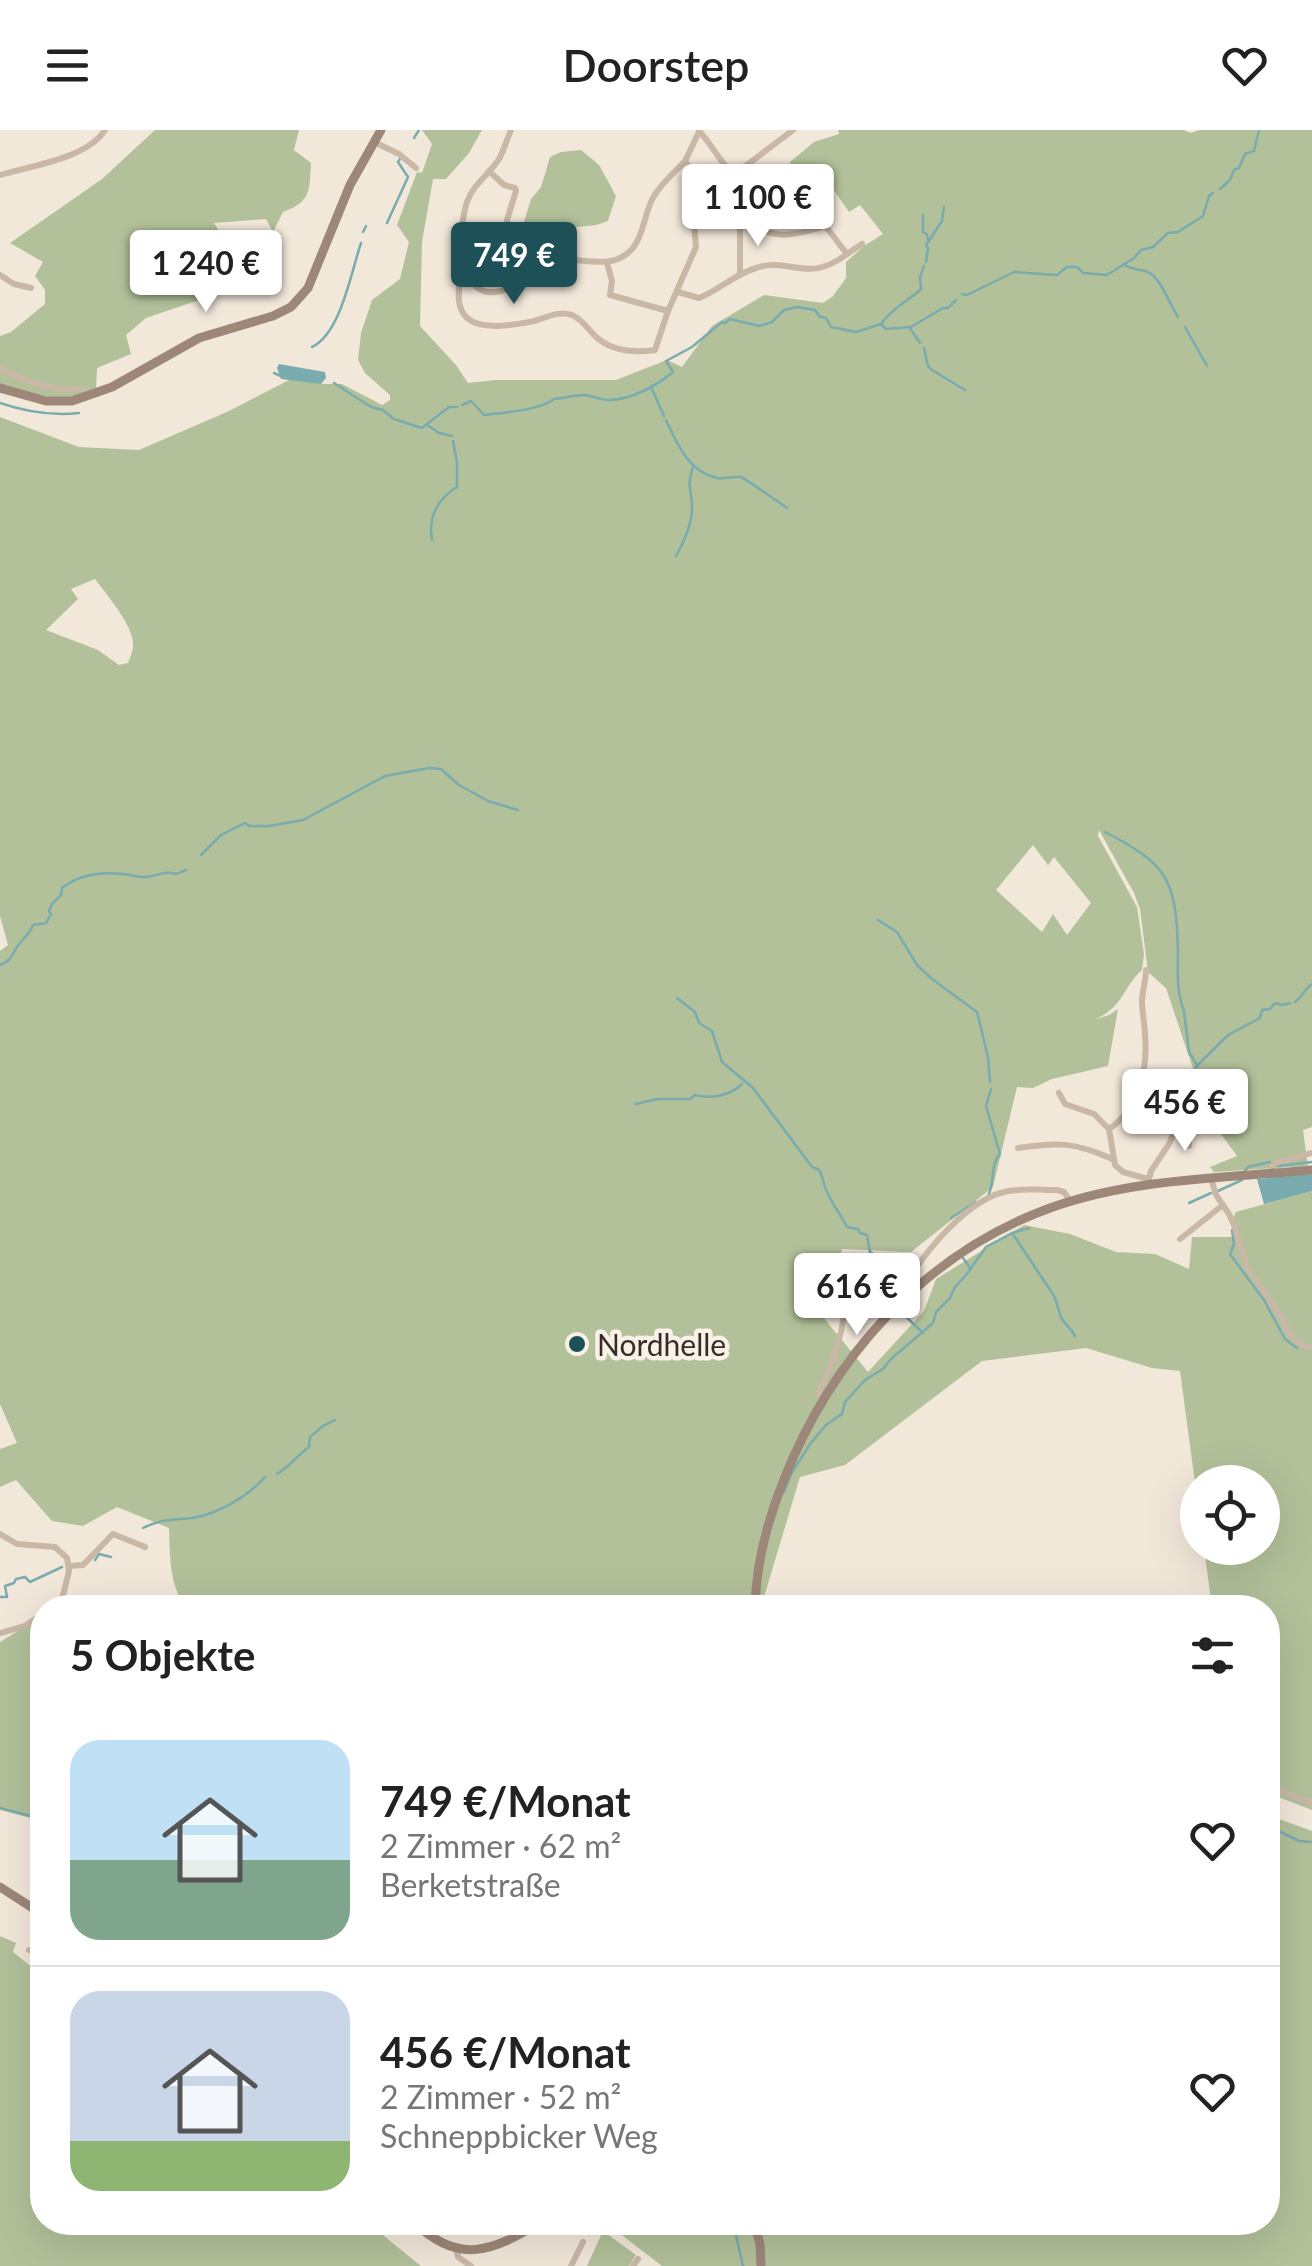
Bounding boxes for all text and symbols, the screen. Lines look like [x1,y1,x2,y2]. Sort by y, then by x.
icon: menu [40,38,95,93]
text: Doorstep [562,38,750,92]
icon: heart [1217,38,1272,93]
pin: 1 100 € [666,164,850,249]
text: 1 100 € [704,177,812,216]
pin: 749 € [444,222,584,307]
pin: 1 240 € [114,230,298,315]
text: 749 € [473,235,555,274]
text: 1 240 € [152,243,260,282]
pin: 456 € [1115,1069,1255,1154]
text: 456 € [1144,1082,1226,1121]
pin: 616 € [787,1253,927,1338]
text: 616 € [816,1266,898,1305]
place label: Nordhelle [597,1326,726,1362]
marker: Nordhelle [566,1333,588,1355]
map controls [1180,1465,1280,1565]
button: locate [1180,1465,1280,1565]
icon: filters [1185,1628,1240,1683]
text: 5 Objekte [70,1630,255,1680]
text: 749 €/Monat [380,1776,631,1826]
icon: home [150,1780,270,1900]
icon: heart [1185,1813,1240,1868]
text: 2 Zimmer · 62 m² [380,1826,621,1865]
text: Berketstraße [380,1865,561,1904]
text: 456 €/Monat [380,2027,631,2077]
icon: home [150,2031,270,2151]
icon: heart [1185,2064,1240,2119]
text: 2 Zimmer · 52 m² [380,2077,621,2116]
text: Schneppbicker Weg [380,2116,658,2155]

